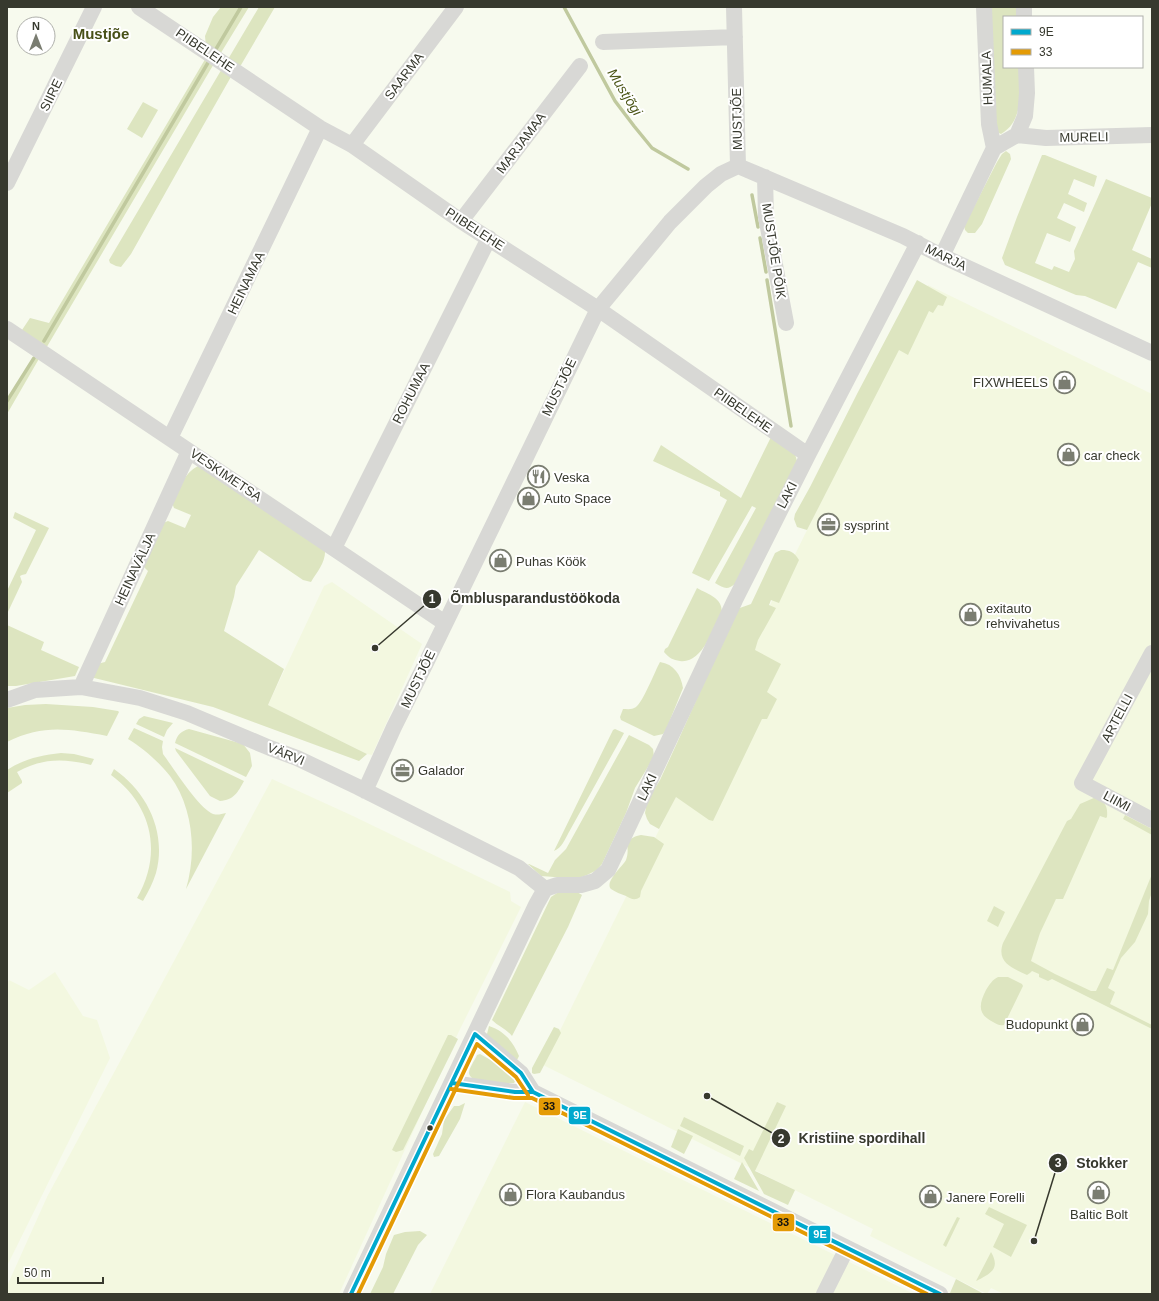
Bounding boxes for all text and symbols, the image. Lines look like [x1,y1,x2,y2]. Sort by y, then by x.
north arrow [16,16,56,56]
legend [1003,16,1143,68]
text: N [32,20,40,32]
district label: Mustjõe [73,25,129,42]
street label: PIIBELEHE [173,25,237,75]
text: 9E [1039,25,1054,39]
text: 33 [1039,45,1053,59]
street label: SAARMA [381,49,427,102]
street label: HUMALA [979,50,995,105]
water label: Mustjõgi [604,66,646,119]
street label: SIIRE [37,76,65,114]
street label: MUSTJÕE [729,87,745,150]
street label: MARJAMAA [493,109,549,176]
street label: MURELI [1059,129,1109,145]
street label: MUSTJÕE PÕIK [759,202,789,300]
street label: PIIBELEHE [443,204,508,254]
street label: MARJA [923,241,969,274]
street label: HEINAMAA [224,249,268,317]
street label: MUSTJÕE [539,356,579,418]
street label: ROHUMAA [389,360,433,426]
shop icon: FIXWHEELS [1051,369,1077,395]
place label: FIXWHEELS [973,375,1048,390]
street label: PIIBELEHE [711,385,775,436]
shop icon: car check [1055,442,1081,468]
street label: VESKIMETSA [187,446,265,505]
place label: car check [1084,448,1140,463]
restaurant icon: Veska [526,464,552,490]
place label: Veska [554,470,590,485]
street label: LAKI [774,479,800,511]
shop icon: Auto Space [516,485,542,511]
place label: Auto Space [544,491,611,506]
office icon: sysprint [816,512,842,538]
place label: sysprint [844,518,889,533]
street label: HEINAVÄLJA [112,530,159,608]
shop icon: Puhas Köök [487,548,513,574]
place label: Puhas Köök [516,554,587,569]
callout: Õmblusparandustöökoda [422,586,627,612]
text: Õmblusparandustöökoda [450,589,620,606]
text: 1 [429,592,436,606]
place label: exitauto rehvivahetus [986,601,1060,631]
shop icon: exitauto rehvivahetus [958,602,984,628]
street label: MUSTJÕE [398,648,438,710]
street label: ARTELLI [1098,691,1136,745]
street label: VÄRVI [265,740,307,768]
office icon: Galador [390,757,416,783]
place label: Galador [418,763,465,778]
street label: LAKI [634,771,660,803]
street label: LIIMI [1101,788,1133,814]
shop icon: Budopunkt [1070,1011,1096,1037]
place label: Budopunkt [1006,1017,1068,1032]
line badge: 33 [538,1097,561,1116]
text: 33 [543,1100,555,1112]
line badge: 9E [568,1106,591,1125]
text: 9E [573,1109,587,1121]
unlabelled marker [425,1123,435,1133]
callout: Kristiine spordihall [771,1125,934,1151]
text: Kristiine spordihall [799,1130,925,1146]
text: 2 [778,1132,785,1146]
callout: Stokker [1048,1150,1136,1176]
text: Stokker [1076,1155,1128,1171]
text: 3 [1055,1156,1062,1170]
shop icon: Baltic Bolt [1086,1179,1112,1205]
shop icon: Flora Kaubandus [498,1181,524,1207]
shop icon: Janere Forelli [918,1184,944,1210]
place label: Flora Kaubandus [526,1187,626,1202]
place label: Janere Forelli [946,1190,1025,1205]
place label: Baltic Bolt [1070,1207,1128,1222]
line badge: 33 [772,1213,795,1232]
text: 33 [777,1216,789,1228]
line badge: 9E [808,1225,831,1244]
text: 9E [813,1228,827,1240]
scale bar [18,1259,103,1285]
text: 50 m [24,1266,51,1280]

